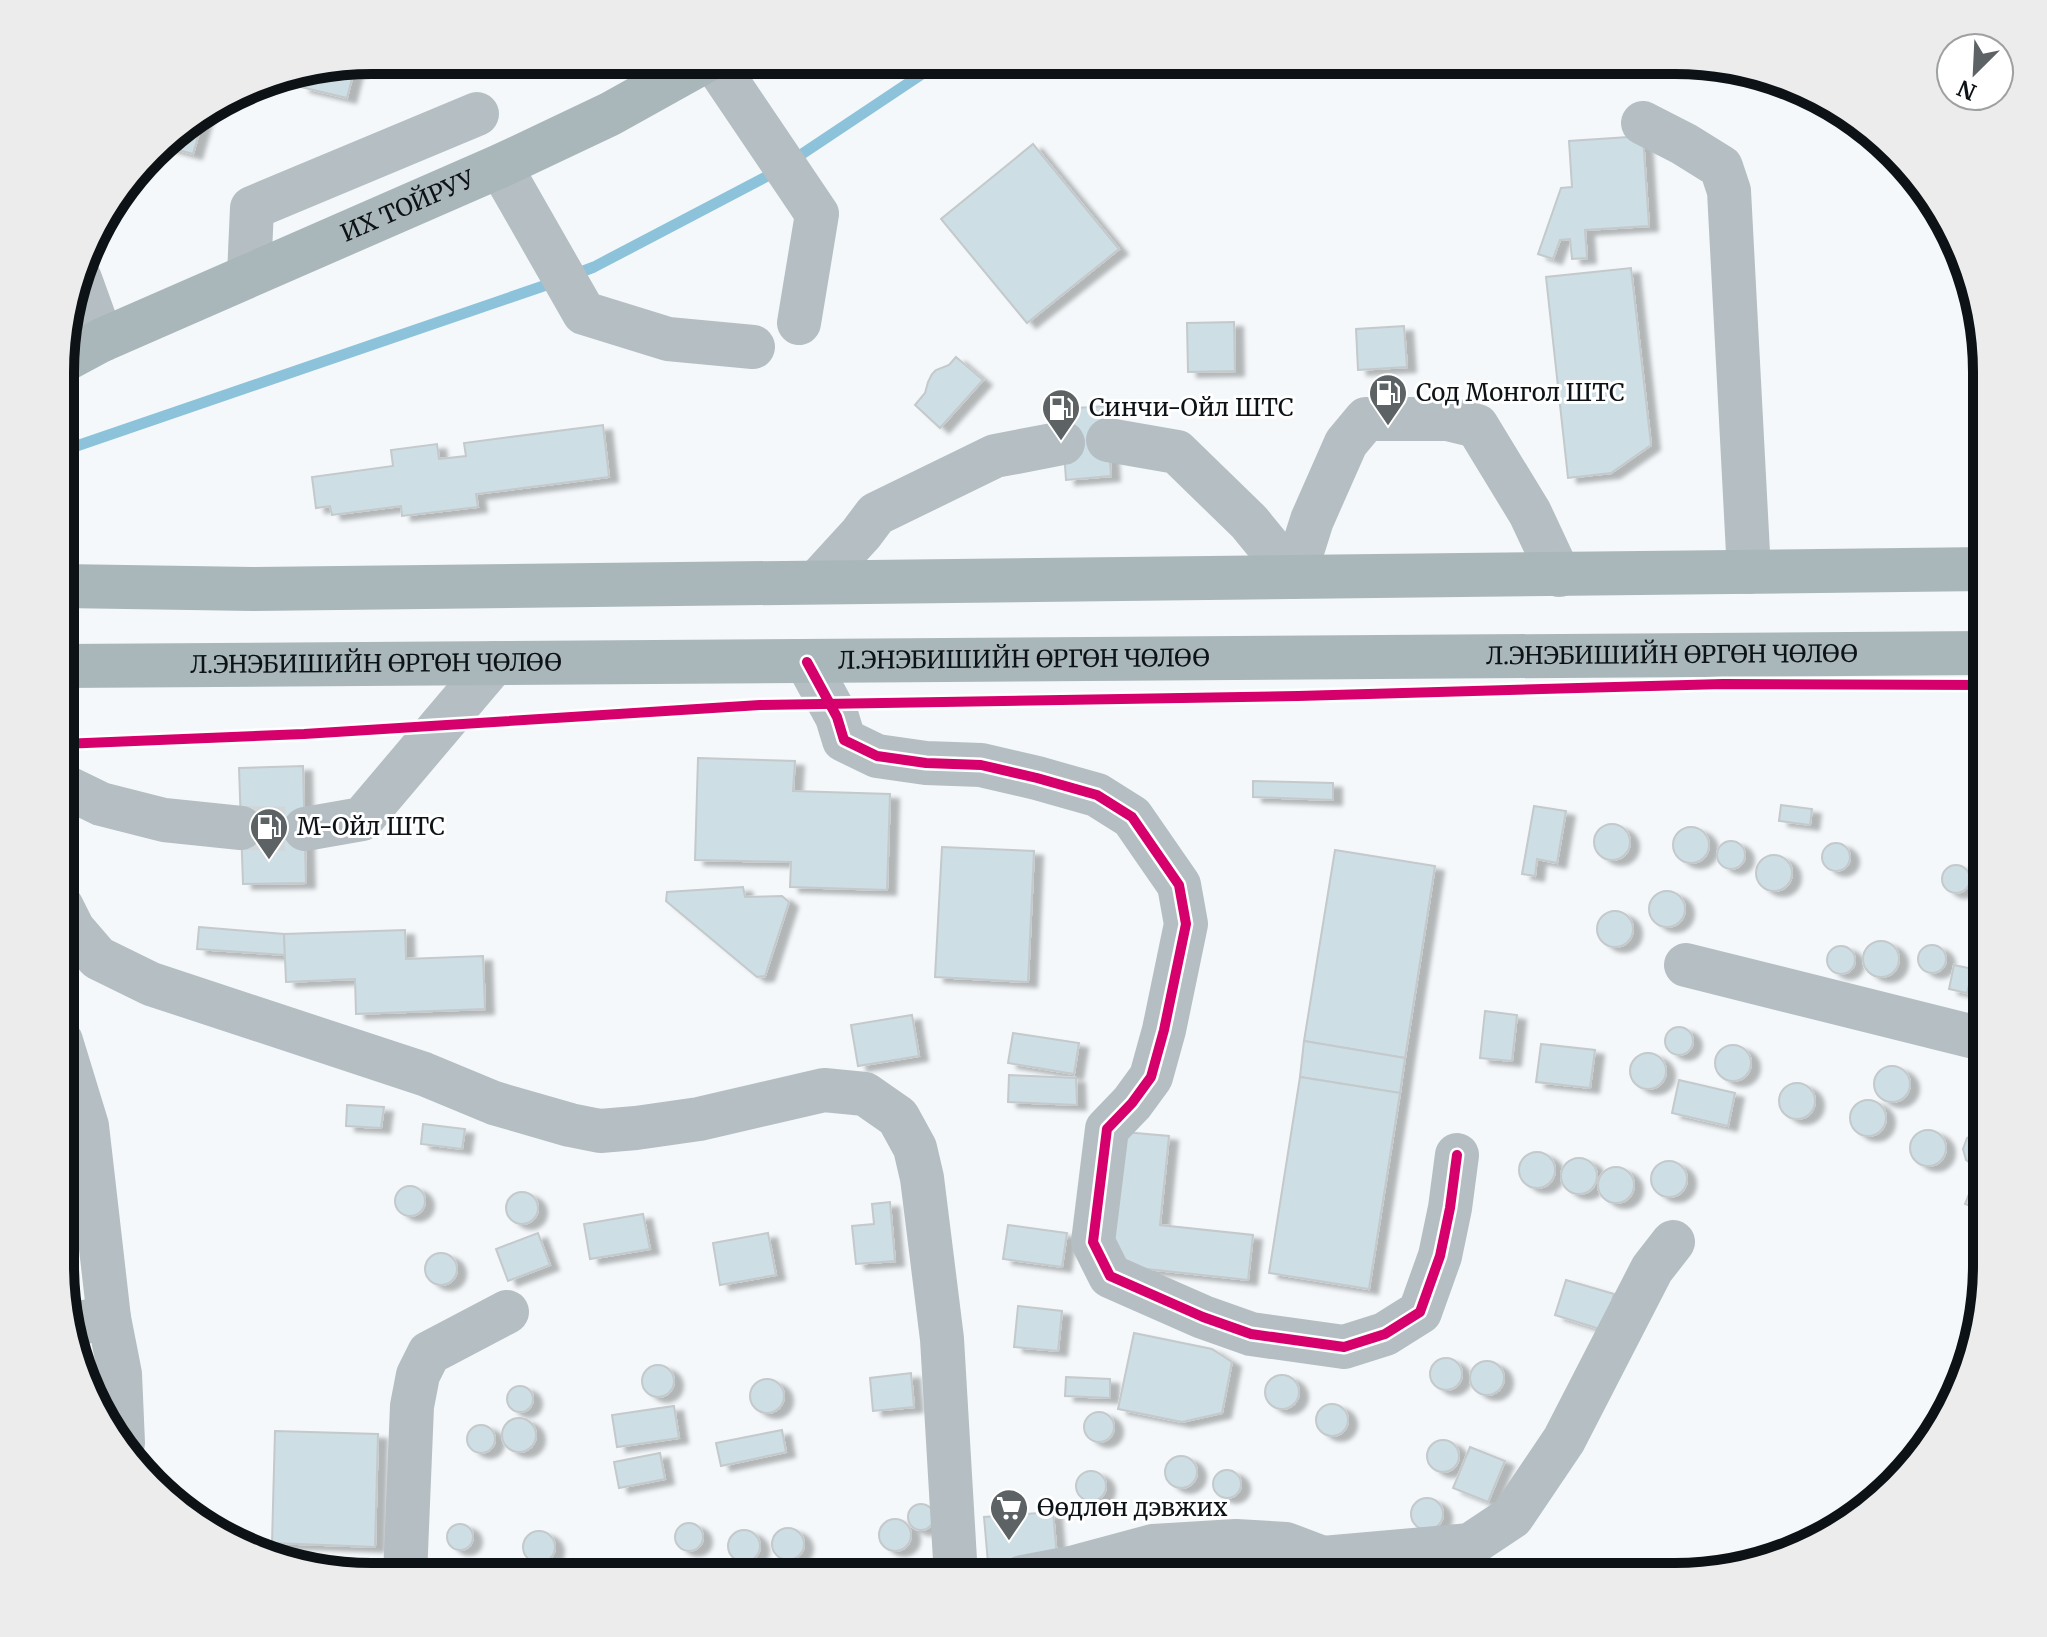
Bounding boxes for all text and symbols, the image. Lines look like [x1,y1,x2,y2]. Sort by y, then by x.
north arrow [1935,32,2015,112]
text: N [1953,74,1981,107]
street label: ИХ ТОЙРУУ [336,163,480,249]
fuel station icon: Сод Монгол ШТС [1367,372,1409,427]
place label: Сод Монгол ШТС [1416,377,1625,408]
fuel station icon: Синчи-Ойл ШТС [1040,387,1082,442]
place label: Синчи-Ойл ШТС [1089,392,1294,423]
street label: Л.ЭНЭБИШИЙН ӨРГӨН ЧӨЛӨӨ [1486,638,1858,671]
street label: Л.ЭНЭБИШИЙН ӨРГӨН ЧӨЛӨӨ [838,642,1210,676]
street label: Л.ЭНЭБИШИЙН ӨРГӨН ЧӨЛӨӨ [190,647,562,680]
fuel station icon: М-Ойл ШТС [248,806,290,861]
place label: М-Ойл ШТС [297,811,445,842]
supermarket icon: Өөдлөн дэвжих [988,1487,1030,1542]
place label: Өөдлөн дэвжих [1037,1492,1228,1523]

